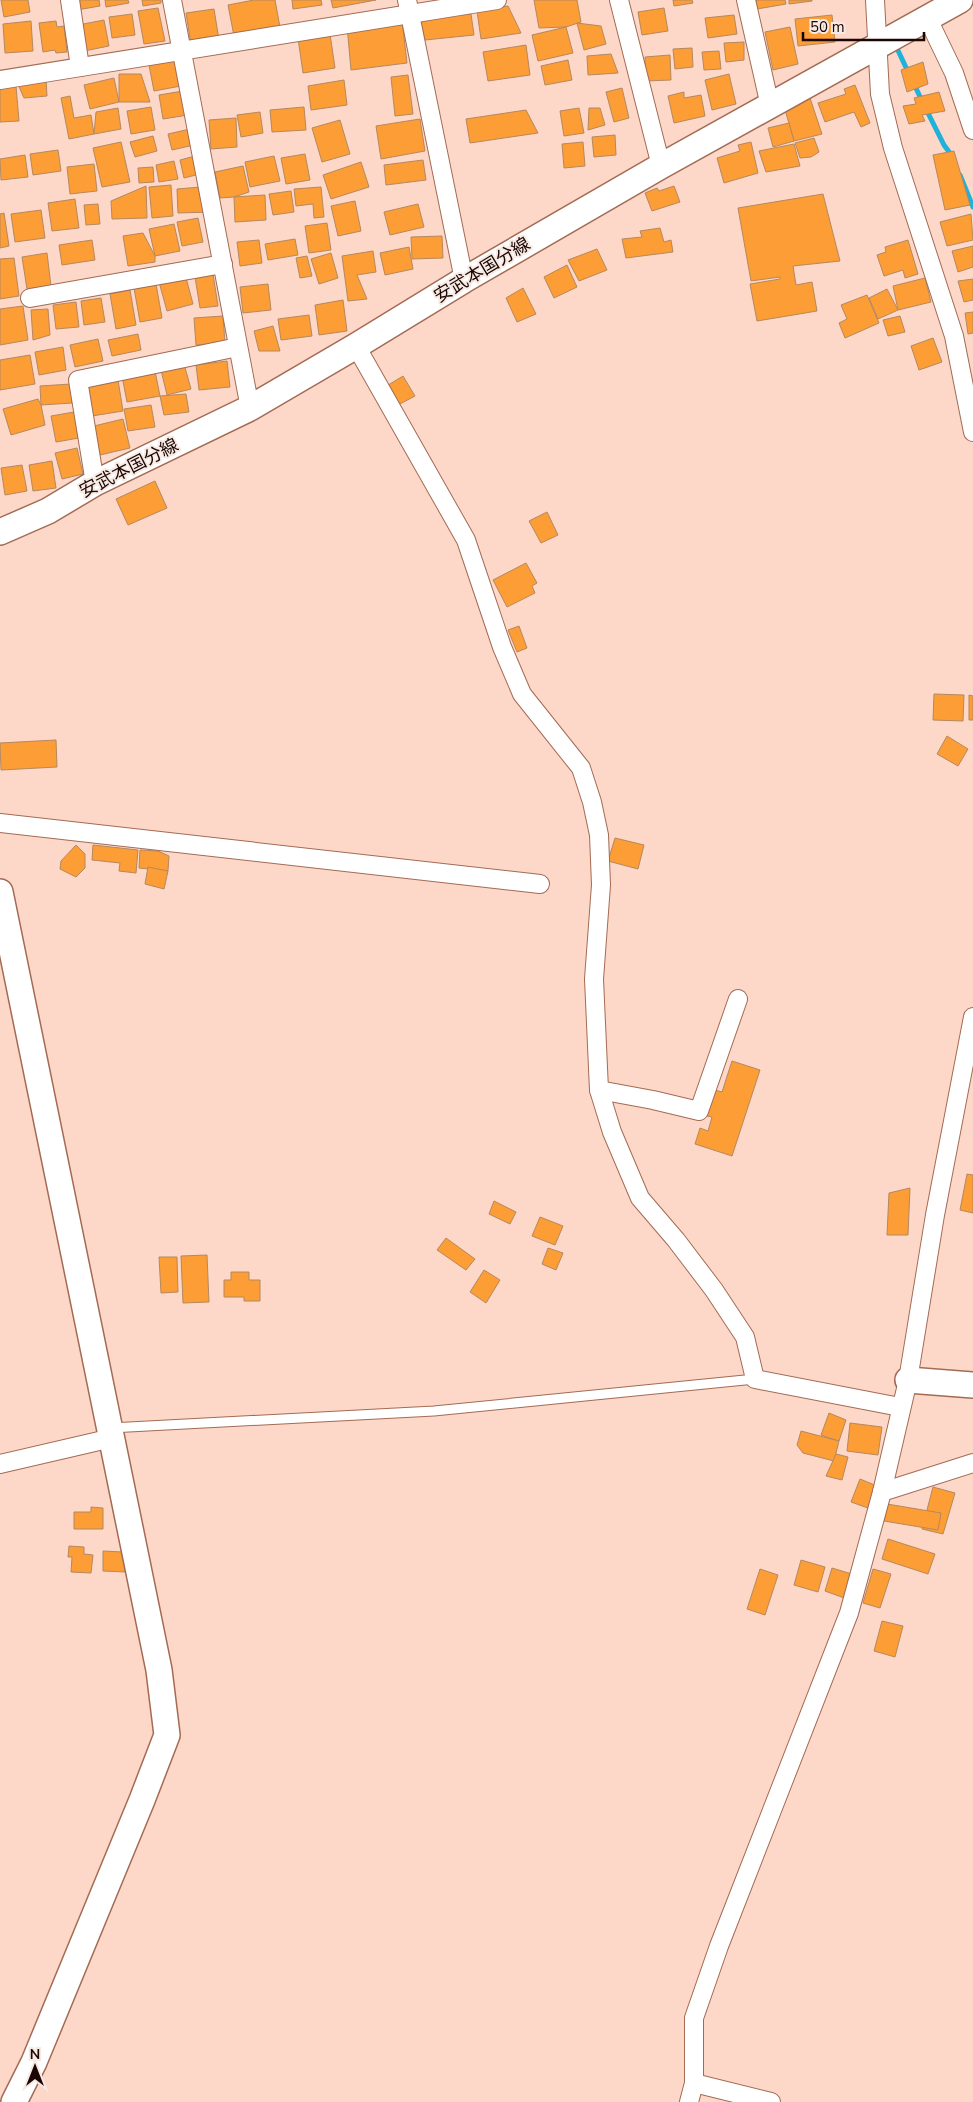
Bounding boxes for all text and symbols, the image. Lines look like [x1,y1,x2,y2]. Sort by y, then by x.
scale bar [803,10,924,42]
text: 50 m [810,17,845,37]
street label: 安武本国分線 [430,232,534,308]
street label: 安武本国分線 [75,433,183,503]
north arrow [10,2042,60,2092]
text: N [30,2045,40,2064]

